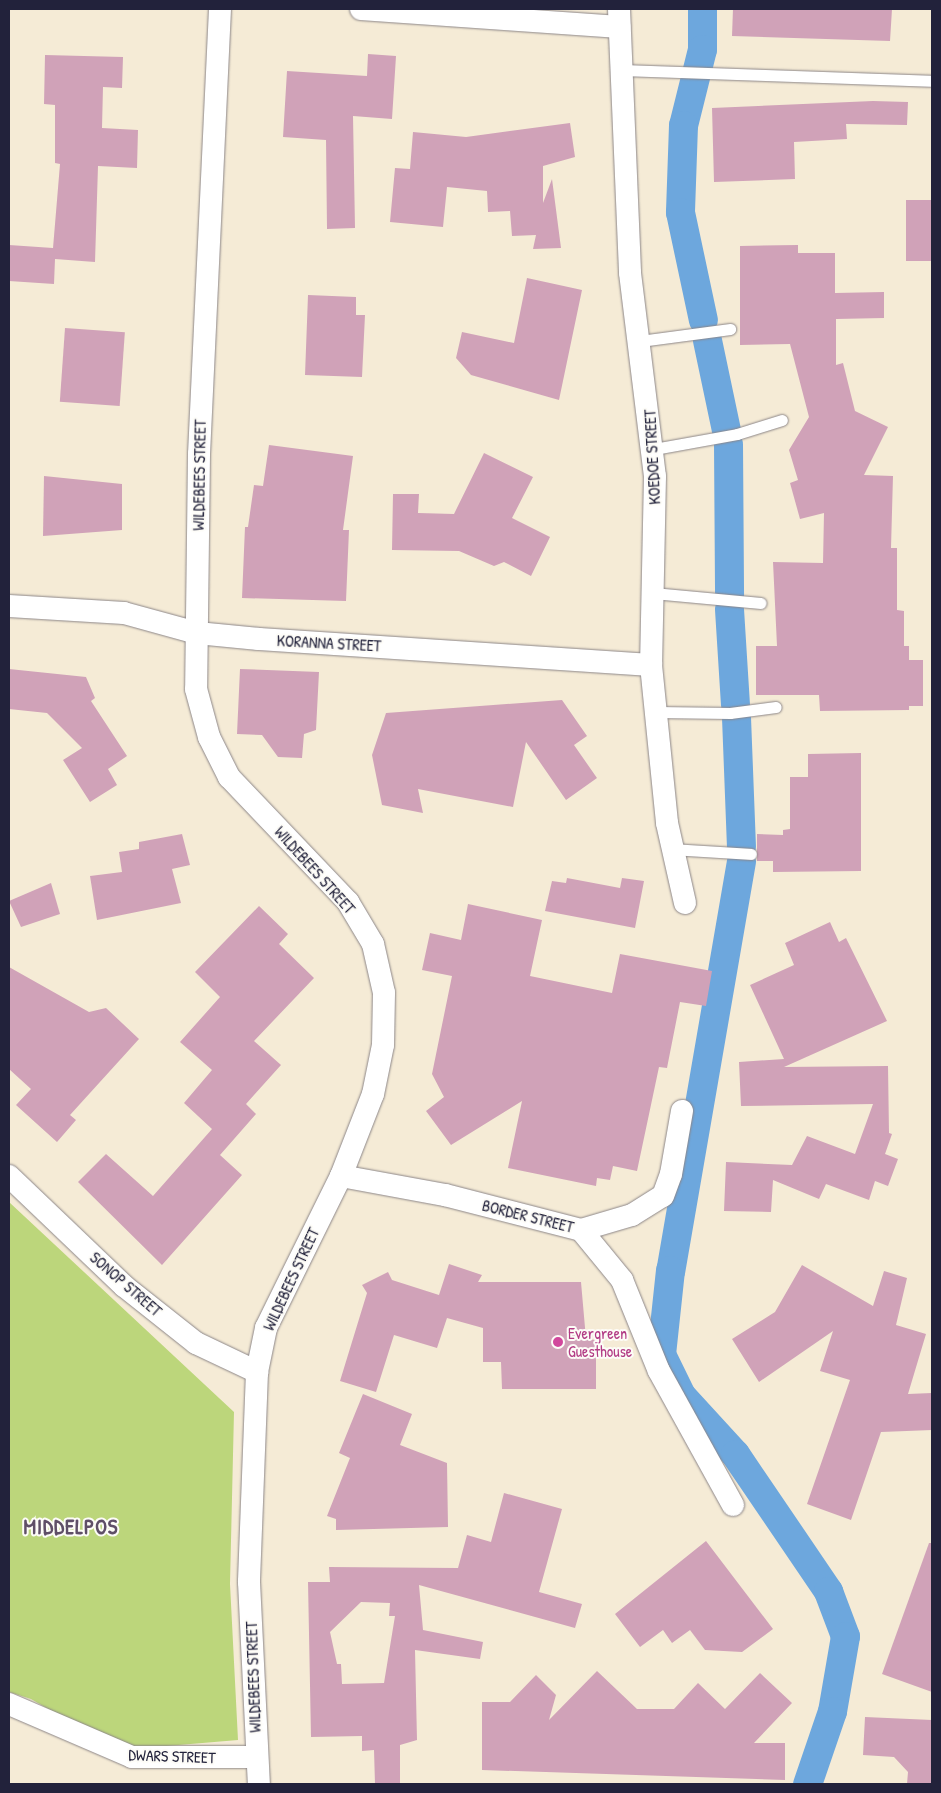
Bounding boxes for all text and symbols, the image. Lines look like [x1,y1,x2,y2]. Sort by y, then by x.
street label: KOEDOE STREET [640,409,664,505]
street label: WILDEBEES STREET [188,419,210,531]
street label: KORANNA STREET [276,631,382,655]
street label: WILDEBEES STREET [271,822,359,918]
street label: BORDER STREET [480,1195,576,1237]
street label: WILDEBEES STREET [259,1225,323,1333]
street label: SONOP STREET [86,1248,166,1320]
place label: Evergreen Guesthouse [568,1323,632,1361]
marker: Evergreen Guesthouse [552,1336,564,1348]
district label: MIDDELPOS [22,1514,120,1540]
street label: WILDEBEES STREET [241,1621,265,1733]
street label: DWARS STREET [128,1745,216,1767]

